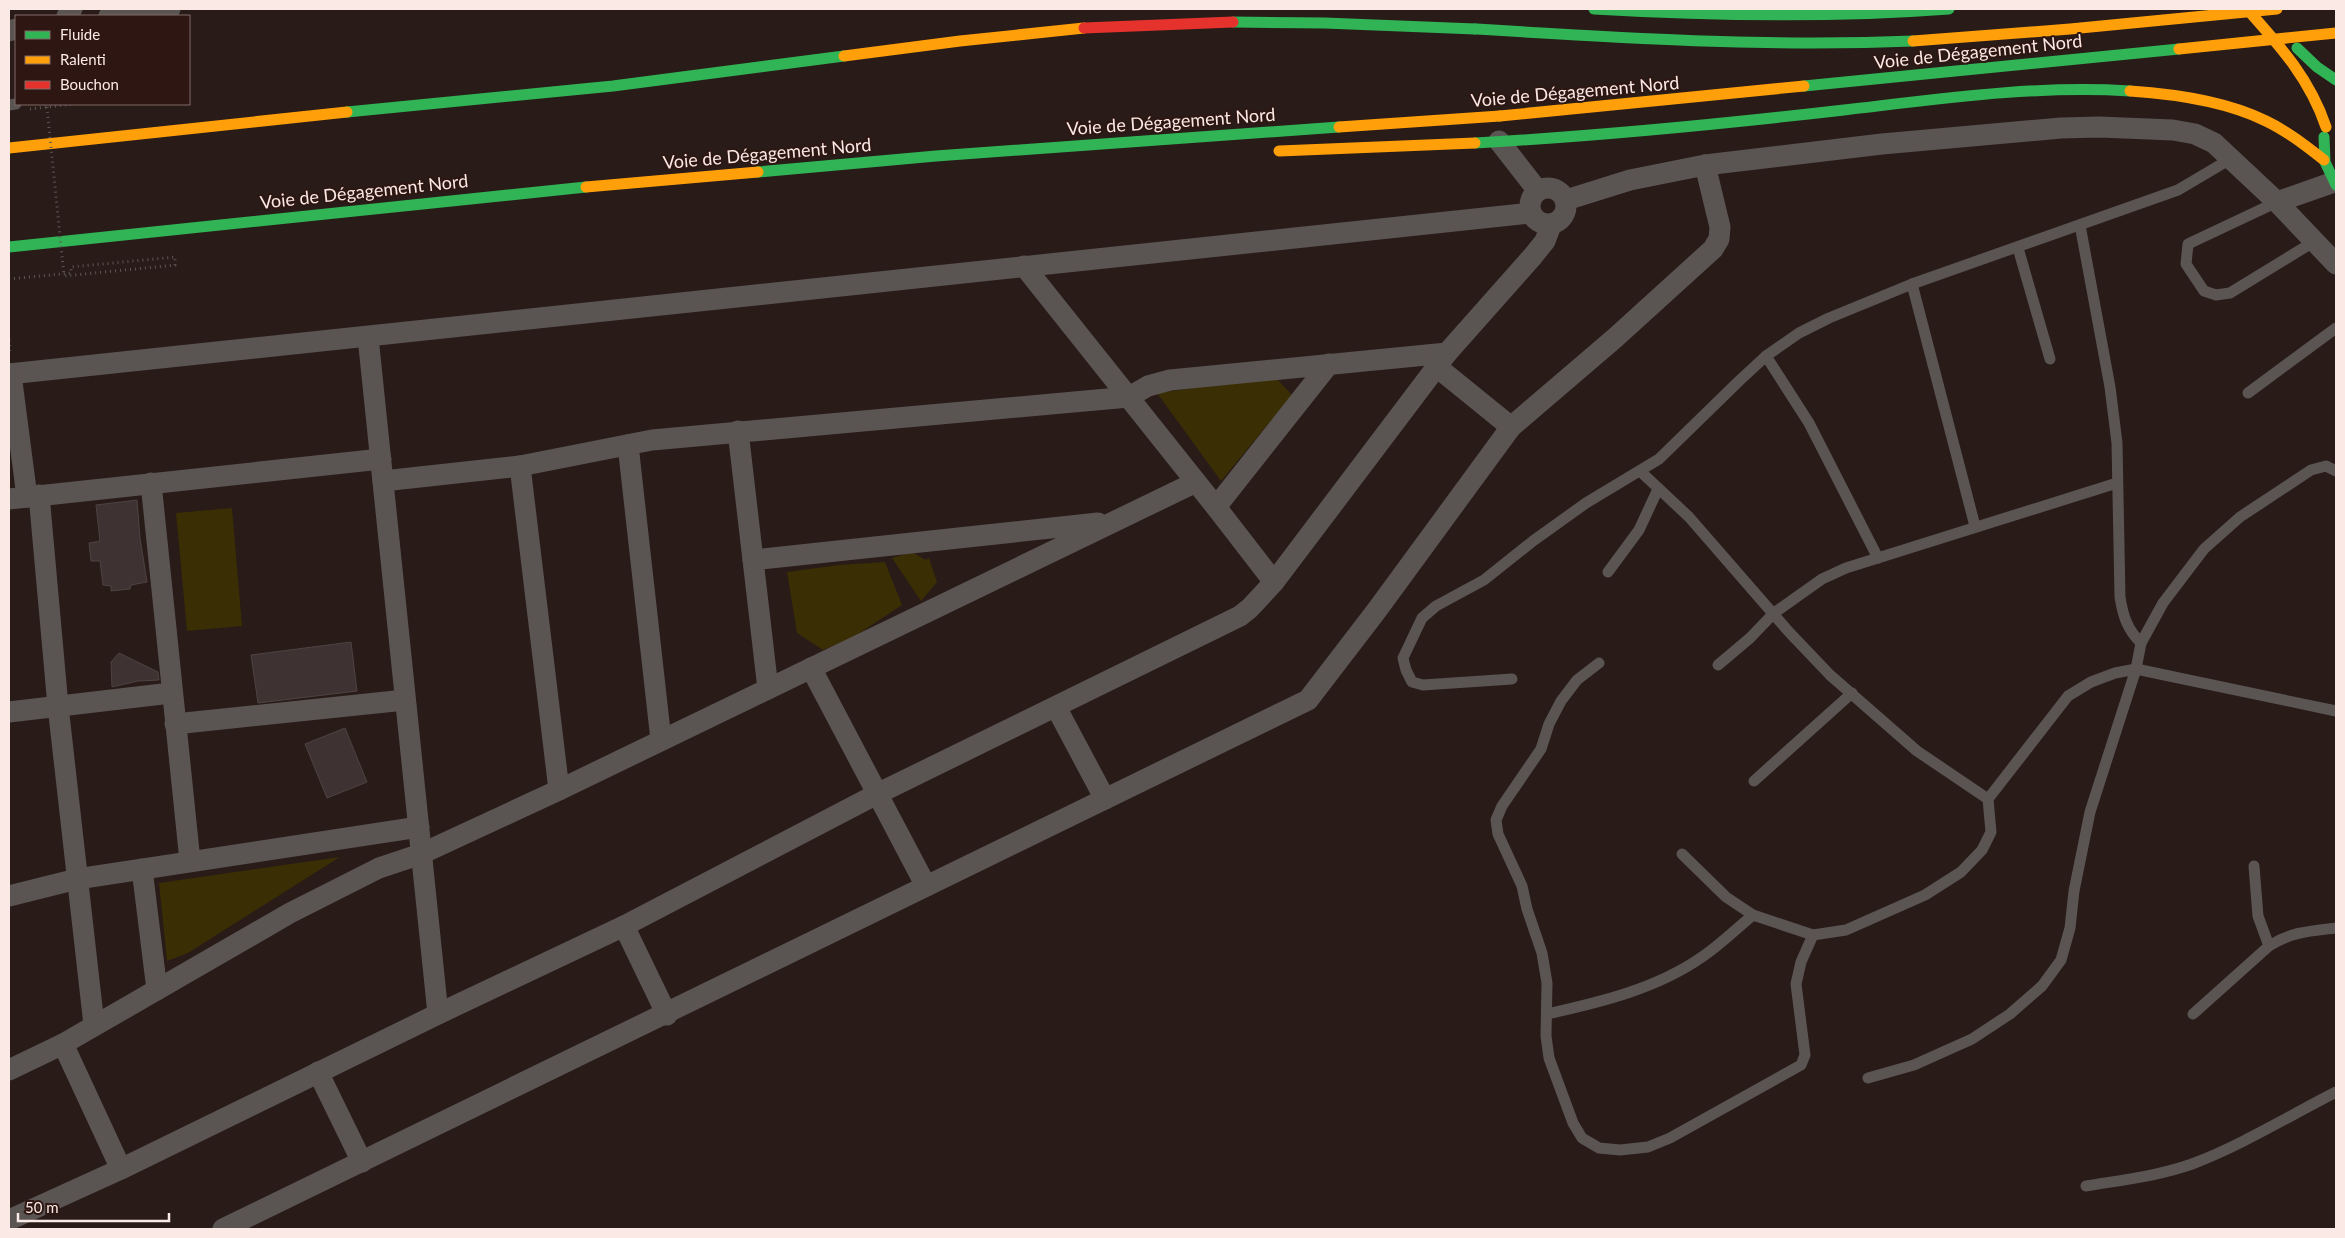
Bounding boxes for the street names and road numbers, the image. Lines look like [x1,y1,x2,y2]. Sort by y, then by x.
street label: Voie de Dégagement Nord [1873,29,2083,73]
street label: Voie de Dégagement Nord [1470,71,1680,111]
street label: Voie de Dégagement Nord [1066,103,1276,139]
street label: Voie de Dégagement Nord [662,133,872,173]
street label: Voie de Dégagement Nord [259,169,469,213]

